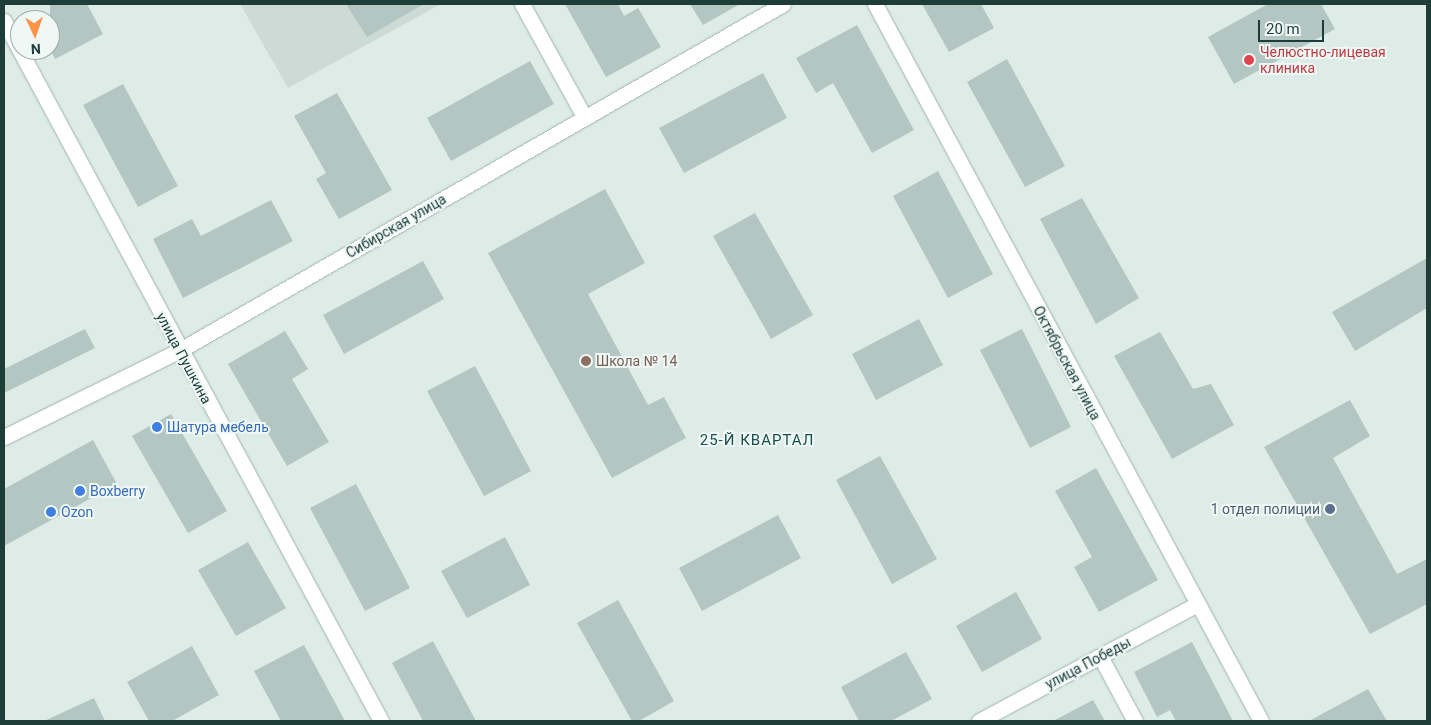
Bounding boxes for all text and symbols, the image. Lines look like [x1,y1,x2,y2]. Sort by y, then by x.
north arrow [10,10,60,60]
scale bar [1261,10,1327,42]
text: 20 m [1266,20,1300,38]
text: N [30,41,41,57]
place label: Челюстно-лицевая клиника [1260,44,1386,76]
marker: Челюстно-лицевая клиника [1242,53,1256,67]
street label: Сибирская улица [343,191,449,261]
street label: Октябрьская улица [1030,303,1104,423]
street label: улица Пушкина [153,309,215,407]
place label: Школа № 14 [596,353,677,369]
marker: Школа № 14 [580,355,592,367]
place label: Шатура мебель [167,419,269,435]
marker: Шатура мебель [151,421,163,433]
district label: 25-Й КВАРТАЛ [698,432,816,450]
place label: Boxberry [90,483,145,499]
marker: Boxberry [74,485,86,497]
place label: 1 отдел полиции [1211,501,1320,517]
marker: 1 отдел полиции [1324,503,1336,515]
place label: Ozon [61,504,93,520]
marker: Ozon [45,506,57,518]
street label: улица Победы [1042,633,1134,693]

